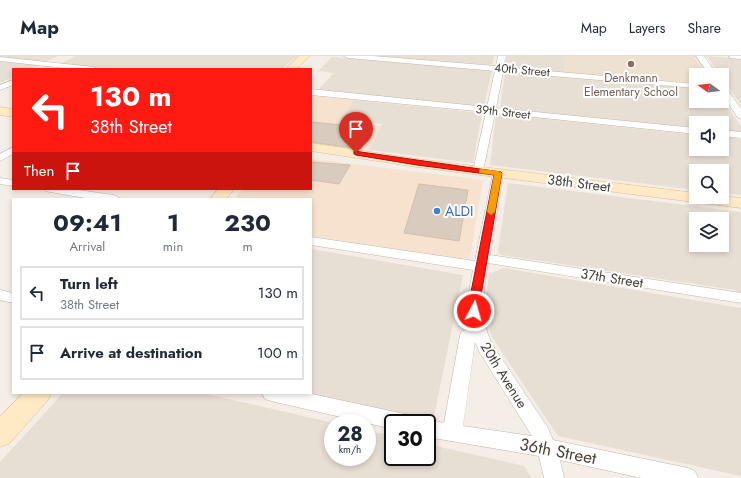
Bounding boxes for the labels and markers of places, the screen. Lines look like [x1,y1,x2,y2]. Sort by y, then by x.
marker: Denkmann Elementary School [626,59,636,69]
place label: Denkmann Elementary School [584,69,678,101]
pin [339,112,373,153]
place label: ALDI [445,201,474,221]
marker: ALDI [432,206,442,216]

